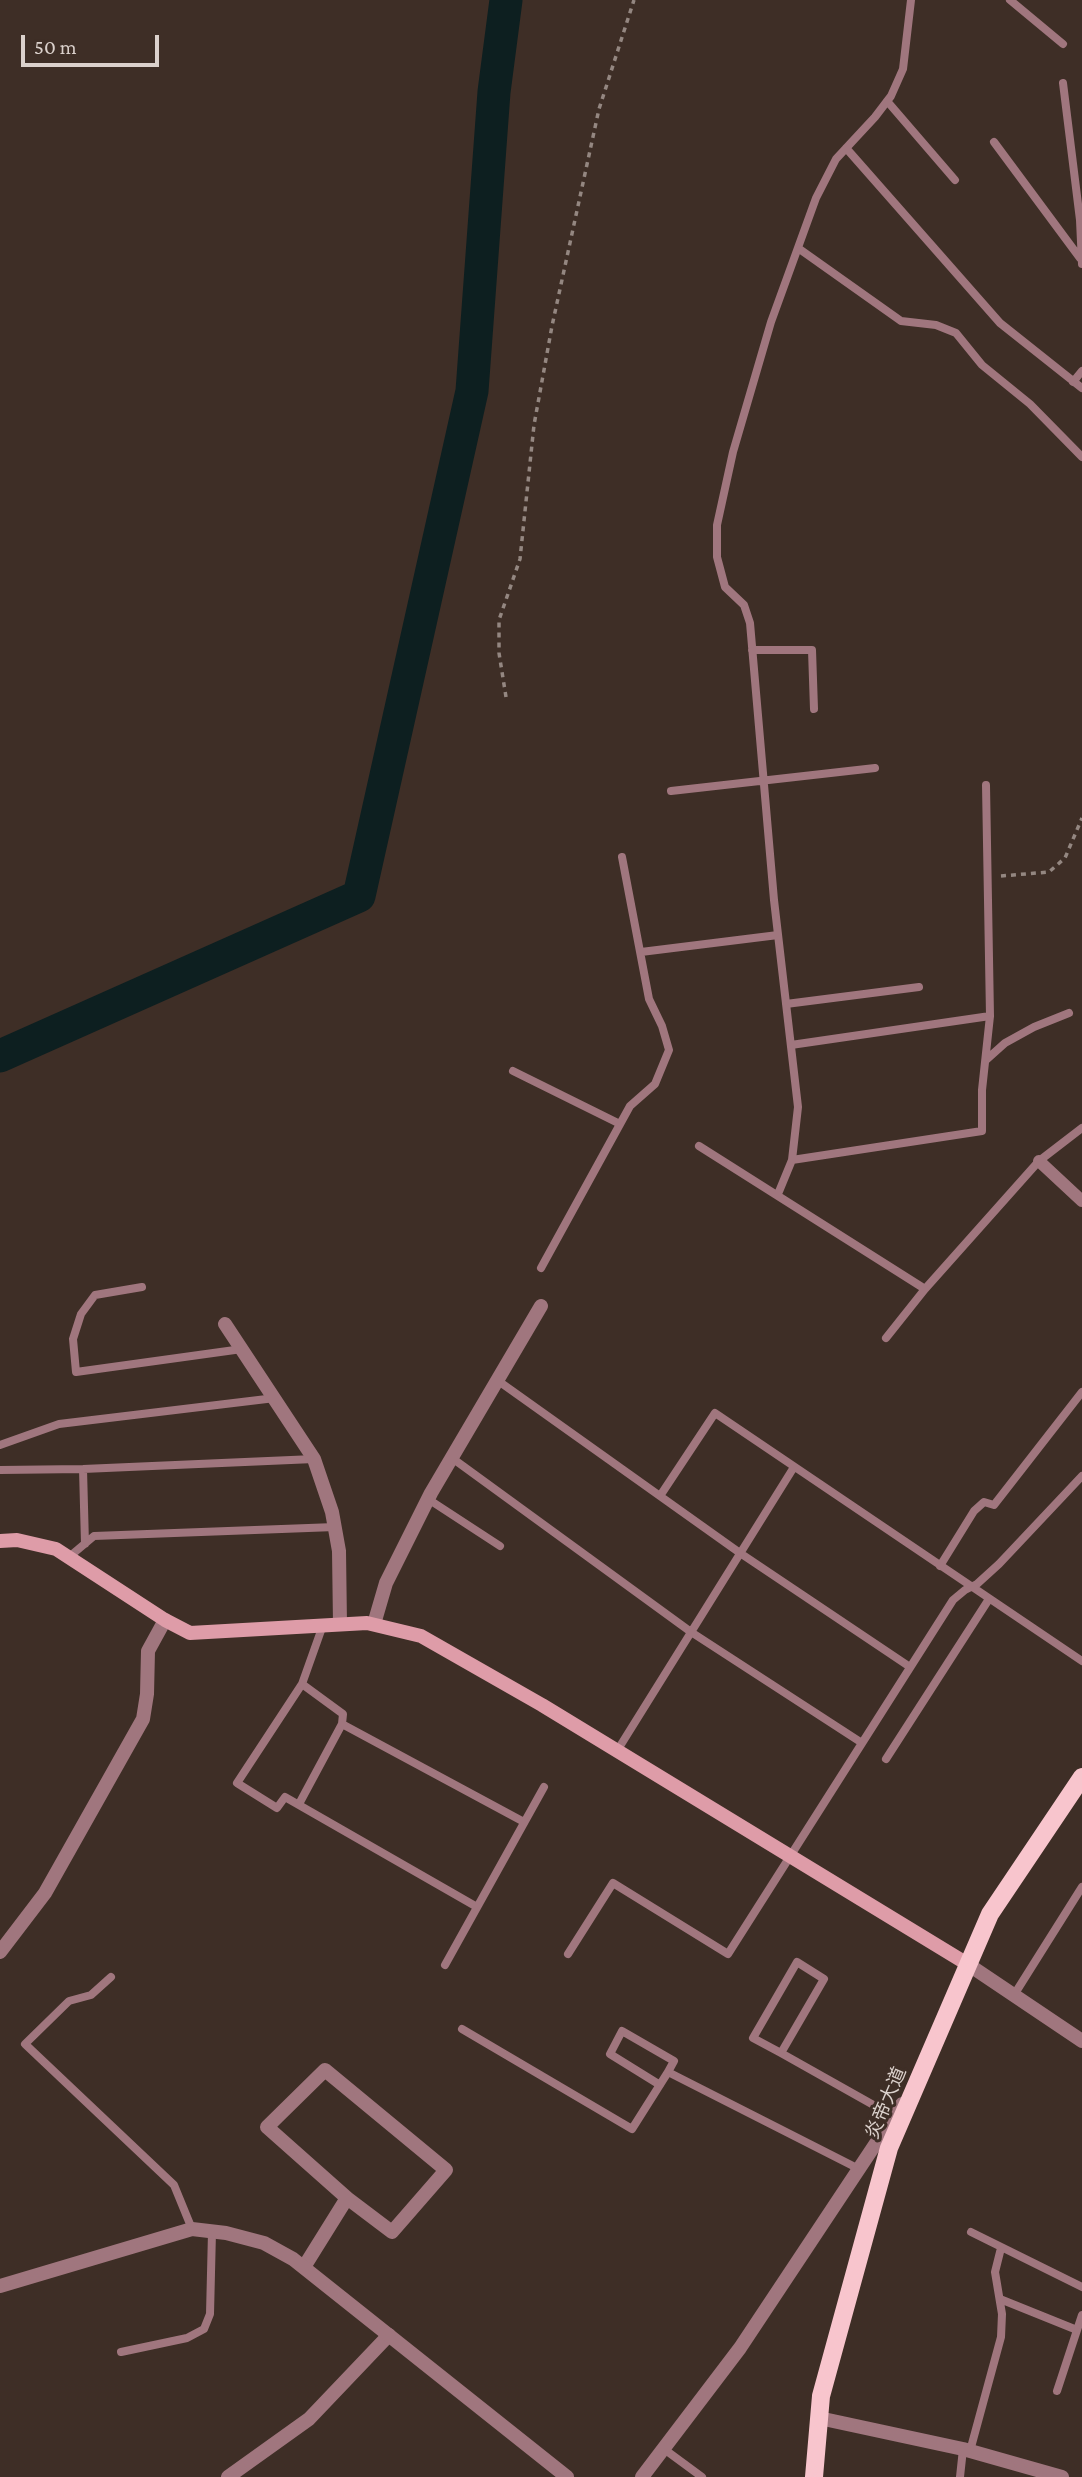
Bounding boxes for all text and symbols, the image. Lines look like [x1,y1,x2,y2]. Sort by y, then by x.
scale bar [24,21,163,65]
text: 50 m [34,35,77,59]
street label: 炎帝大道 [861,2064,911,2142]

